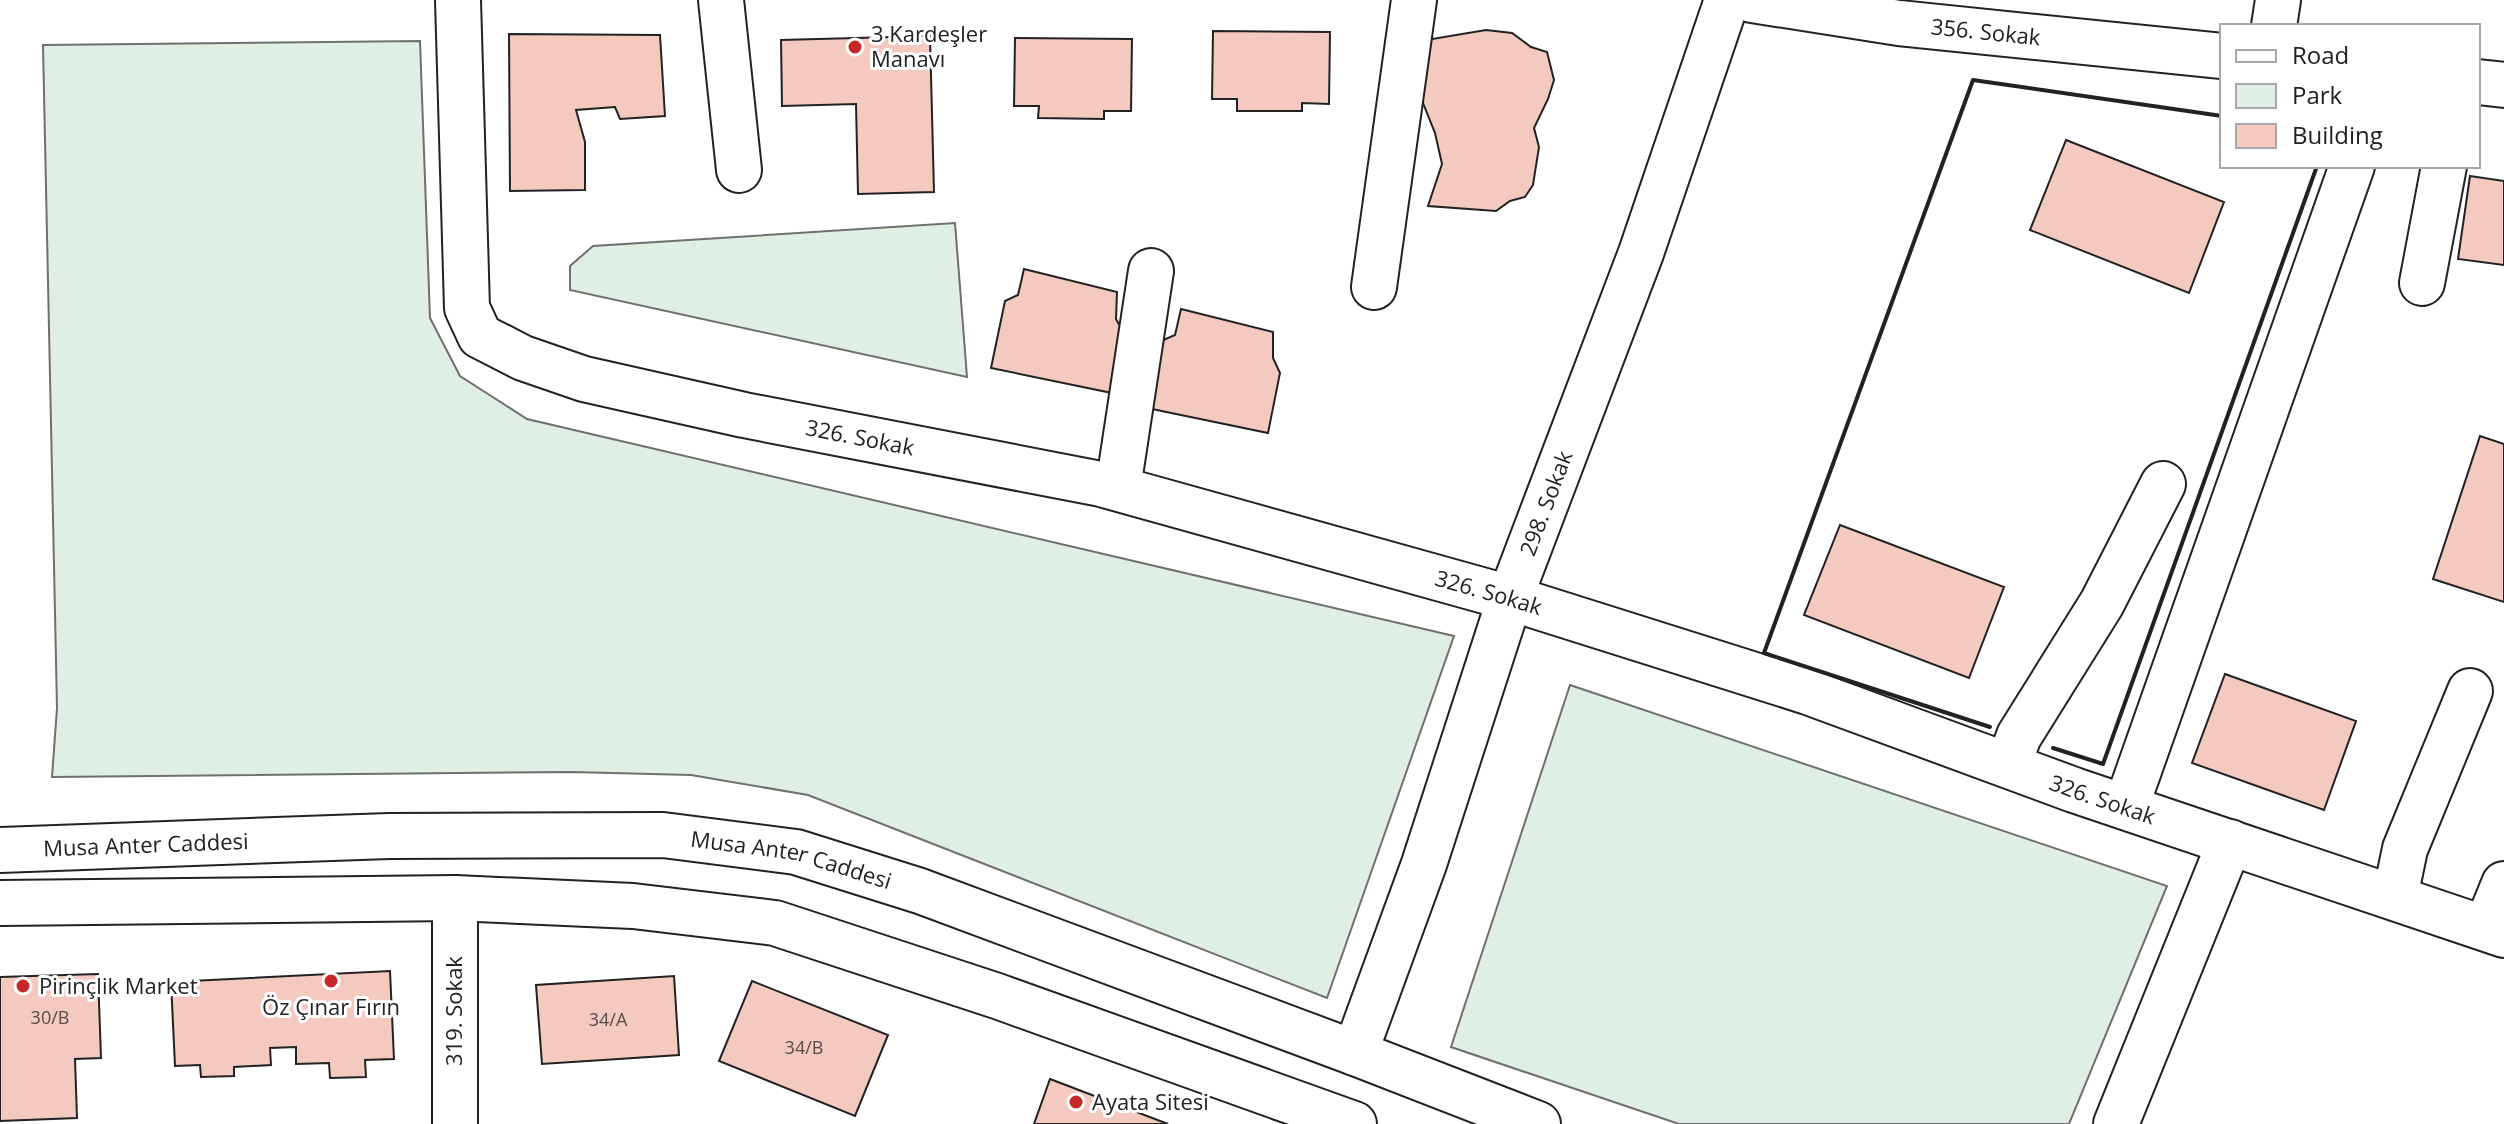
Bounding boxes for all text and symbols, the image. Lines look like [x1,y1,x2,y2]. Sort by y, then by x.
street label: 356. Sokak [1930,10,2043,51]
place label: 3 Kardeşler Manavı [871,18,987,73]
legend [2220,24,2480,168]
marker: 3 Kardeşler Manavı [846,38,864,56]
text: Road [2292,38,2349,71]
text: Park [2292,78,2343,111]
text: Building [2292,118,2383,151]
street label: 326. Sokak [803,411,917,462]
street label: 298. Sokak [1511,446,1579,560]
street label: 326. Sokak [1432,562,1547,621]
street label: 326. Sokak [2046,766,2160,831]
street label: Musa Anter Caddesi [689,823,896,895]
street label: Musa Anter Caddesi [43,825,249,862]
street label: 319. Sokak [438,956,468,1066]
place label: Pirinçlik Market [39,970,198,1000]
marker: Öz Çınar Fırın [322,972,340,990]
marker: Pirinçlik Market [14,977,32,995]
place label: Öz Çınar Fırın [262,991,400,1021]
house number: 30/B [31,1005,69,1029]
house number: 34/A [589,1007,628,1031]
house number: 34/B [785,1035,823,1059]
place label: Ayata Sitesi [1092,1086,1209,1116]
marker: Ayata Sitesi [1067,1093,1085,1111]

